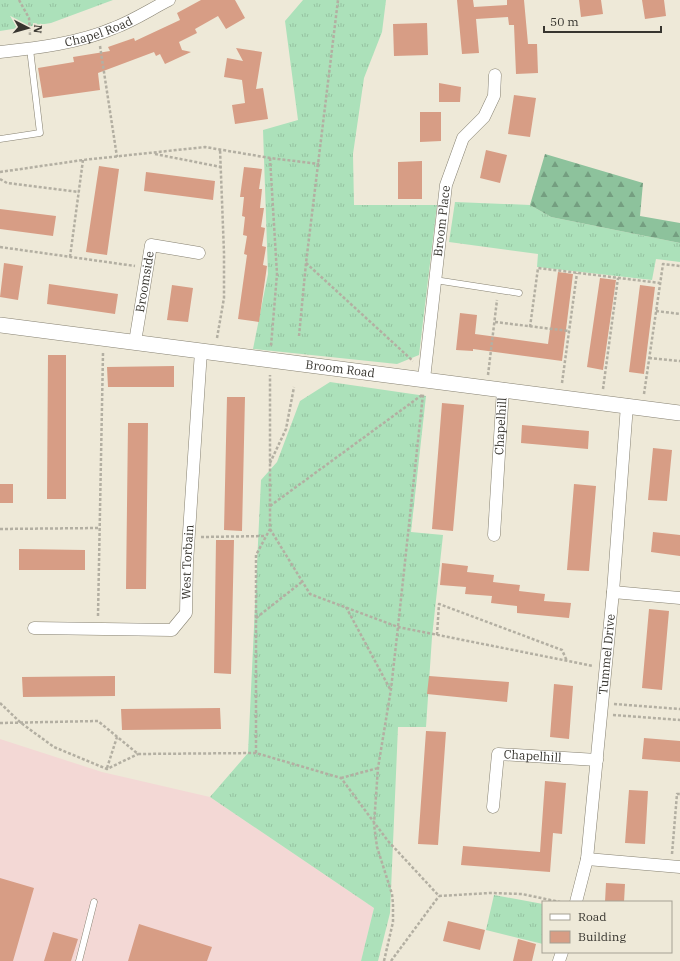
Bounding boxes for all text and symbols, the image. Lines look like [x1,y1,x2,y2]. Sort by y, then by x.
north arrow [8,8,48,48]
scale bar [544,8,661,34]
street label: Chapel Road [63,13,135,50]
text: 50 m [550,14,579,29]
text: N [30,24,45,34]
street label: Broom Place [430,185,453,257]
street label: Broomside [132,250,157,313]
street label: Broom Road [305,357,376,380]
street label: Chapelhill [491,396,509,456]
street label: West Torbain [178,524,197,600]
street label: Tummel Drive [595,613,618,695]
street label: Chapelhill [503,746,562,765]
legend [542,901,672,953]
text: Road [578,909,607,924]
text: Building [578,929,626,944]

